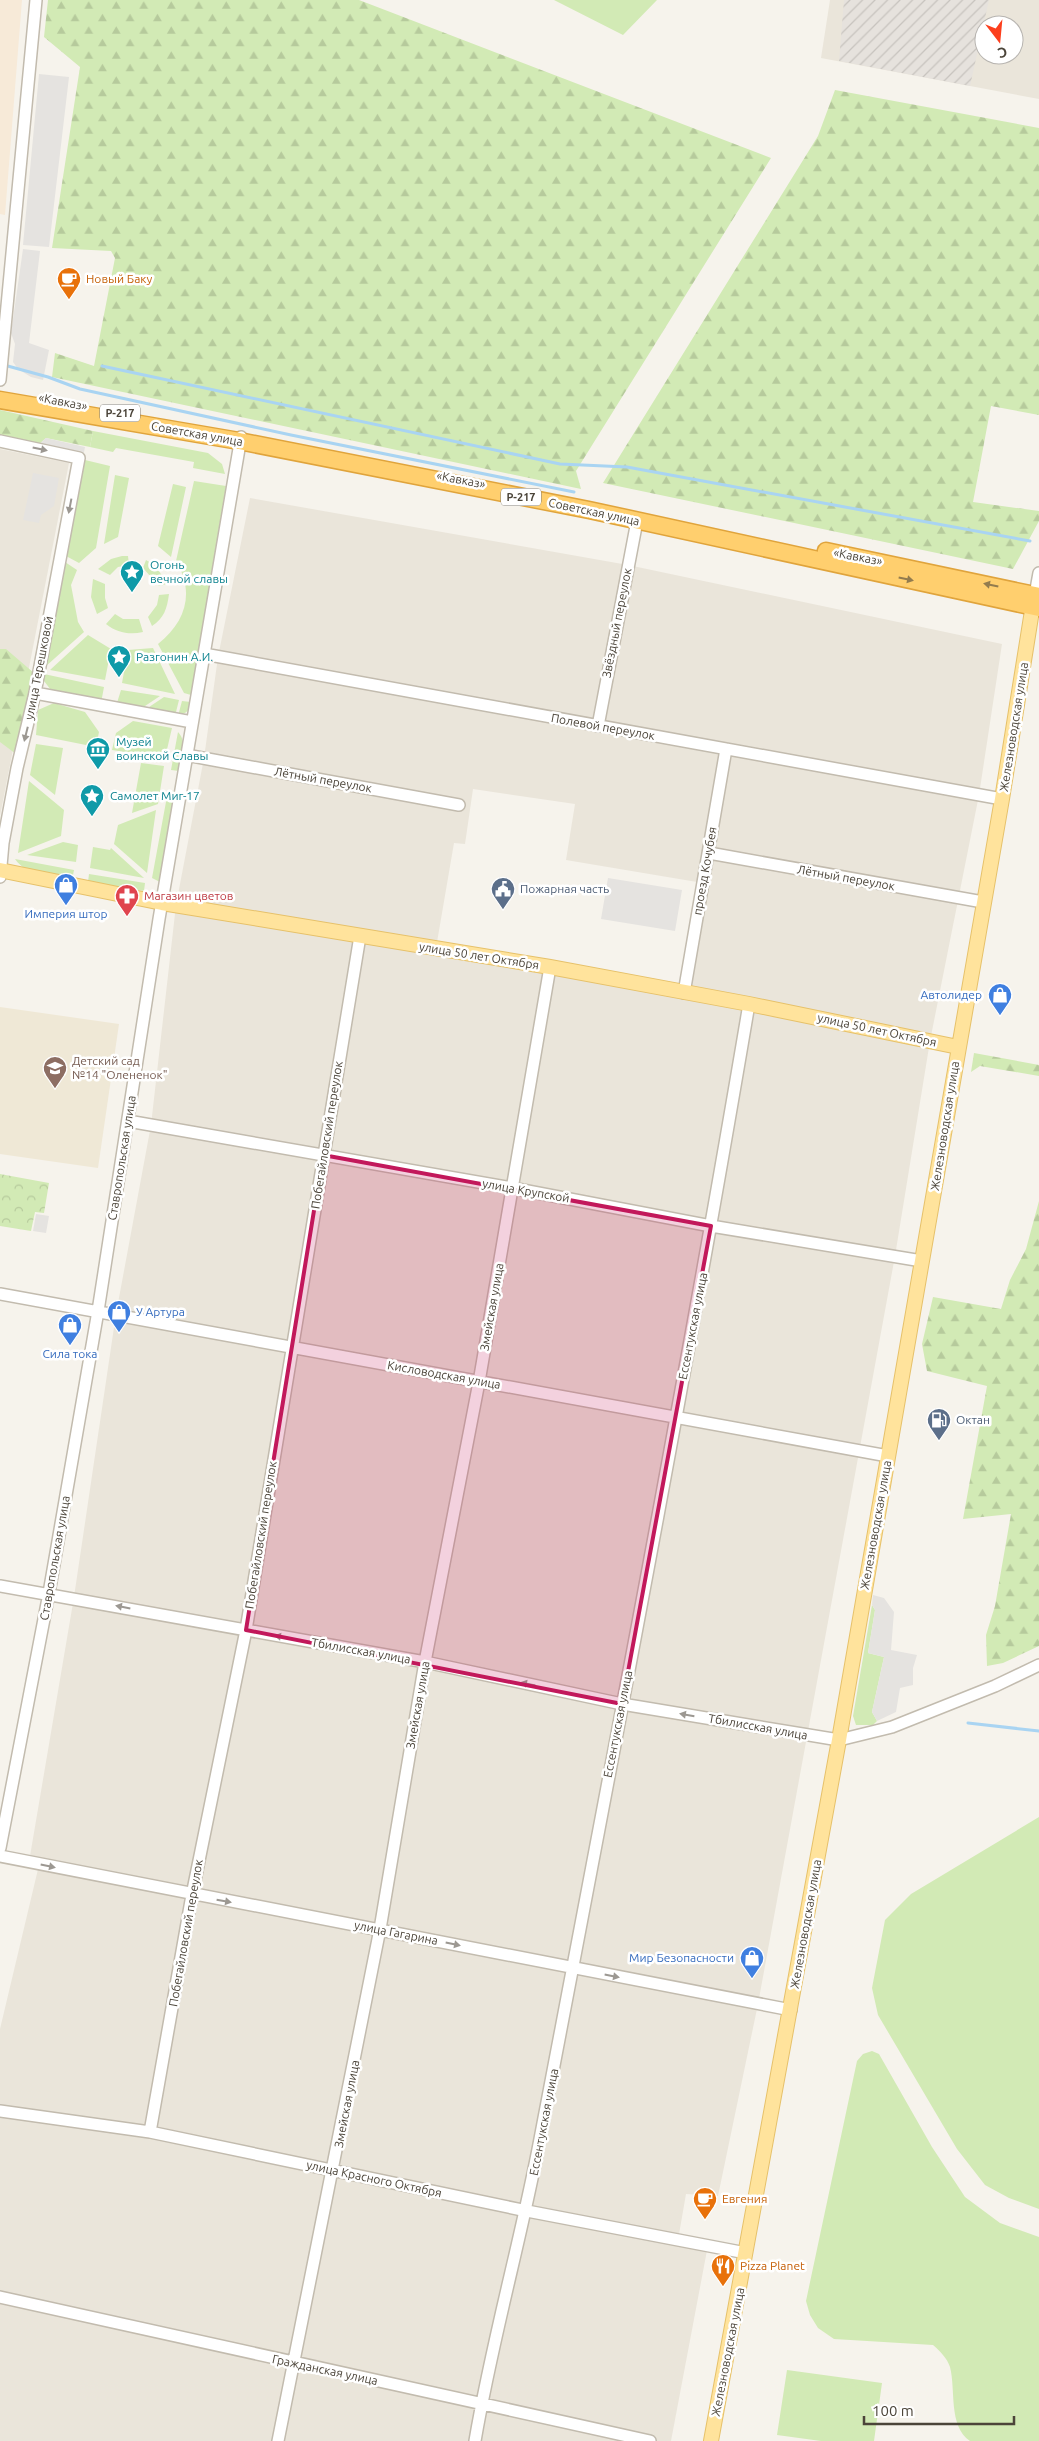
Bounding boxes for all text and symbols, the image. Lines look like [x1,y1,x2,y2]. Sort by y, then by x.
north arrow [974,15,1024,65]
text: С [996,44,1009,61]
cafe icon: Новый Баку [56,266,82,300]
place label: Новый Баку [86,272,153,285]
street label: «Кавказ» [38,390,89,413]
road number: Р-217 [100,404,140,422]
street label: Советская улица [150,419,244,448]
one-way arrow [32,446,48,454]
street label: «Кавказ» [436,468,487,491]
road number: Р-217 [501,488,541,506]
street label: Советская улица [547,495,641,528]
one-way arrow [66,498,74,514]
street label: «Кавказ» [833,545,884,568]
place label: Огонь вечной славы [150,558,228,585]
place icon: Огонь вечной славы [119,559,145,593]
street label: Звёздный переулок [599,567,634,679]
one-way arrow [898,576,914,584]
one-way arrow [983,581,999,589]
street label: улица Терешковой [22,615,55,721]
place icon: Разгонин А.И. [106,644,132,678]
place label: Разгонин А.И. [136,650,213,663]
street label: Железноводская улица [997,661,1030,793]
street label: Полевой переулок [550,711,656,742]
one-way arrow [22,727,30,742]
place label: Музей воинской Славы [116,735,208,762]
museum icon: Музей воинской Славы [85,736,111,770]
street label: Лётный переулок [273,765,373,795]
place icon: Самолет Миг-17 [79,783,105,817]
place label: Самолет Миг-17 [110,789,200,802]
street label: проезд Кочубея [690,826,719,916]
street label: Лётный переулок [796,863,896,893]
shop icon: Империя штор [53,872,79,906]
public building icon: Пожарная часть [490,876,516,910]
place label: Пожарная часть [520,882,609,895]
pharmacy icon: Магазин цветов [114,883,140,917]
place label: Магазин цветов [144,889,233,902]
place label: Империя штор [24,907,108,920]
street label: улица 50 лет Октября [418,940,540,971]
shop icon: Автолидер [987,982,1013,1016]
place label: Автолидер [920,988,982,1001]
street label: улица 50 лет Октября [816,1011,938,1048]
place label: Детский сад №14 "Олененок" [72,1054,168,1081]
school or university icon: Детский сад №14 "Олененок" [42,1055,68,1089]
street label: Побегайловский переулок [308,1060,345,1210]
street label: Железноводская улица [928,1060,961,1192]
street label: Ставропольская улица [105,1094,138,1221]
street label: улица Крупской [482,1176,571,1205]
street label: Змейская улица [477,1262,506,1352]
street label: Ессентукская улица [676,1271,709,1381]
shop icon: У Артура [106,1299,132,1333]
place label: У Артура [136,1305,185,1318]
shop icon: Сила тока [57,1312,83,1346]
place label: Сила тока [42,1347,98,1360]
street label: Кисловодская улица [386,1358,502,1391]
fuel station icon: Октан [926,1407,952,1441]
place label: Октан [956,1413,990,1426]
street label: Железноводская улица [858,1459,893,1590]
street label: Побегайловский переулок [242,1460,279,1610]
street label: Ставропольская улица [37,1495,72,1621]
one-way arrow [114,1602,130,1610]
one-way arrow [274,1632,290,1640]
street label: Тбилисская улица [310,1635,412,1666]
street label: Змейская улица [403,1660,432,1750]
street label: Ессентукская улица [601,1669,634,1779]
one-way arrow [520,1680,535,1688]
one-way arrow [679,1710,695,1718]
street label: Тбилисская улица [707,1711,809,1742]
street label: Побегайловский переулок [166,1858,205,2008]
street label: Железноводская улица [788,1858,823,1989]
one-way arrow [40,1862,55,1870]
one-way arrow [217,1898,233,1906]
street label: улица Гагарина [353,1918,439,1947]
one-way arrow [445,1941,461,1949]
shop icon: Мир Безопасности [739,1945,765,1979]
place label: Мир Безопасности [629,1951,734,1964]
one-way arrow [604,1973,620,1981]
street label: Змейская улица [332,2059,361,2149]
street label: Ессентукская улица [527,2067,560,2177]
street label: улица Красного Октября [305,2158,443,2199]
cafe icon: Евгения [692,2186,718,2220]
place label: Евгения [722,2192,767,2205]
restaurant icon: Pizza Planet [710,2253,736,2287]
place label: Pizza Planet [740,2259,805,2272]
street label: Железноводская улица [709,2286,746,2417]
street label: Гражданская улица [271,2352,379,2387]
scale bar [864,2394,1014,2426]
text: 100 m [872,2402,914,2419]

